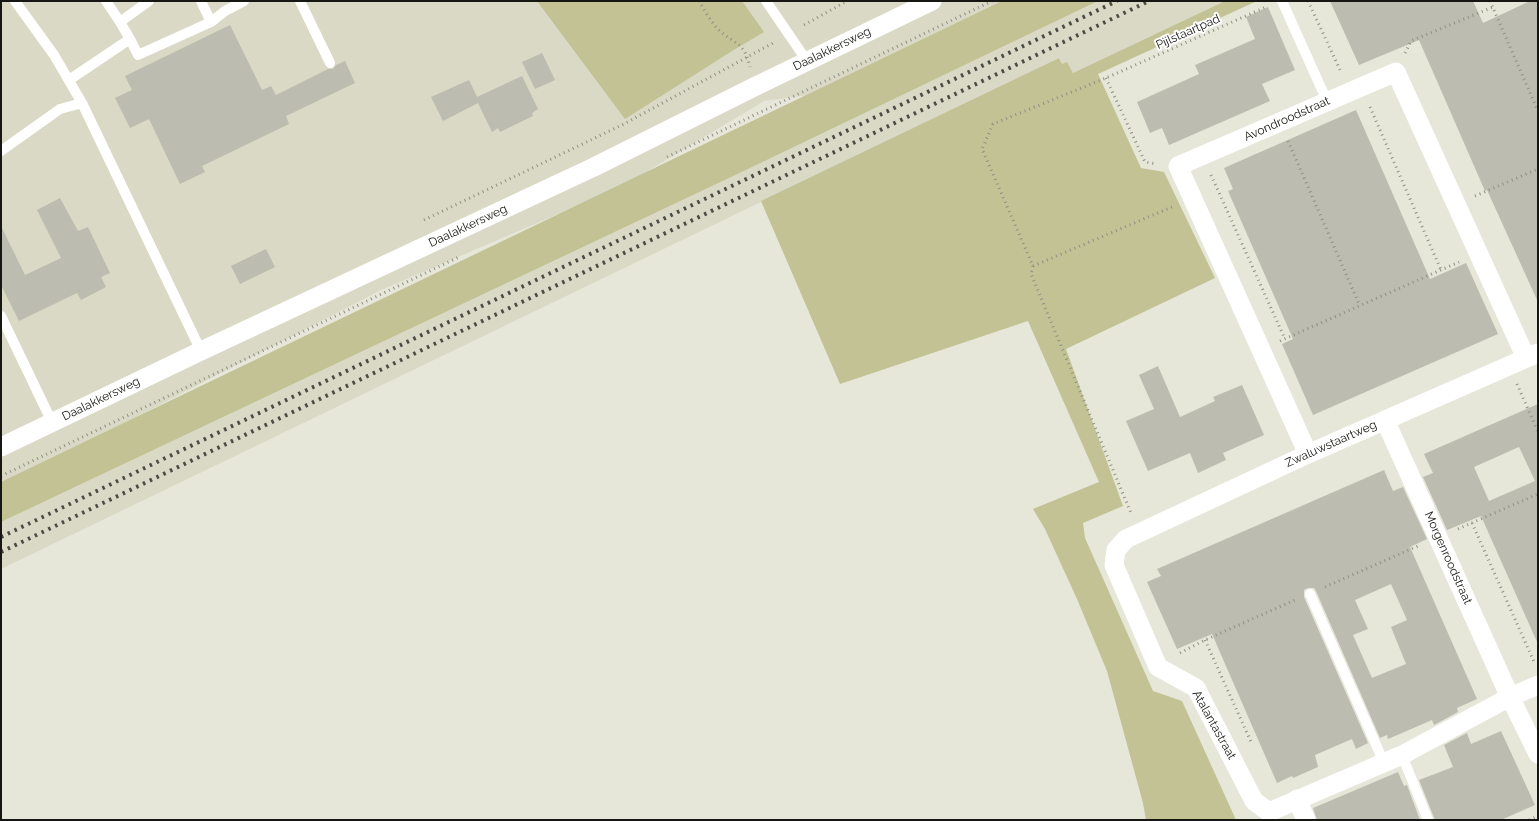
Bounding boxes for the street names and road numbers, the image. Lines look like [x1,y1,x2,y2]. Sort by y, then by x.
street label: Pijlstaartpad [1154,11,1222,53]
street label: Daalakkersweg [791,24,873,74]
street label: Avondroodstraat [1242,94,1332,144]
street label: Daalakkersweg [427,202,509,250]
street label: Daalakkersweg [60,374,142,424]
street label: Zwaluwstaartweg [1283,417,1379,471]
street label: Morgenroodstraat [1421,509,1475,607]
street label: Atalantastraat [1189,688,1239,762]

